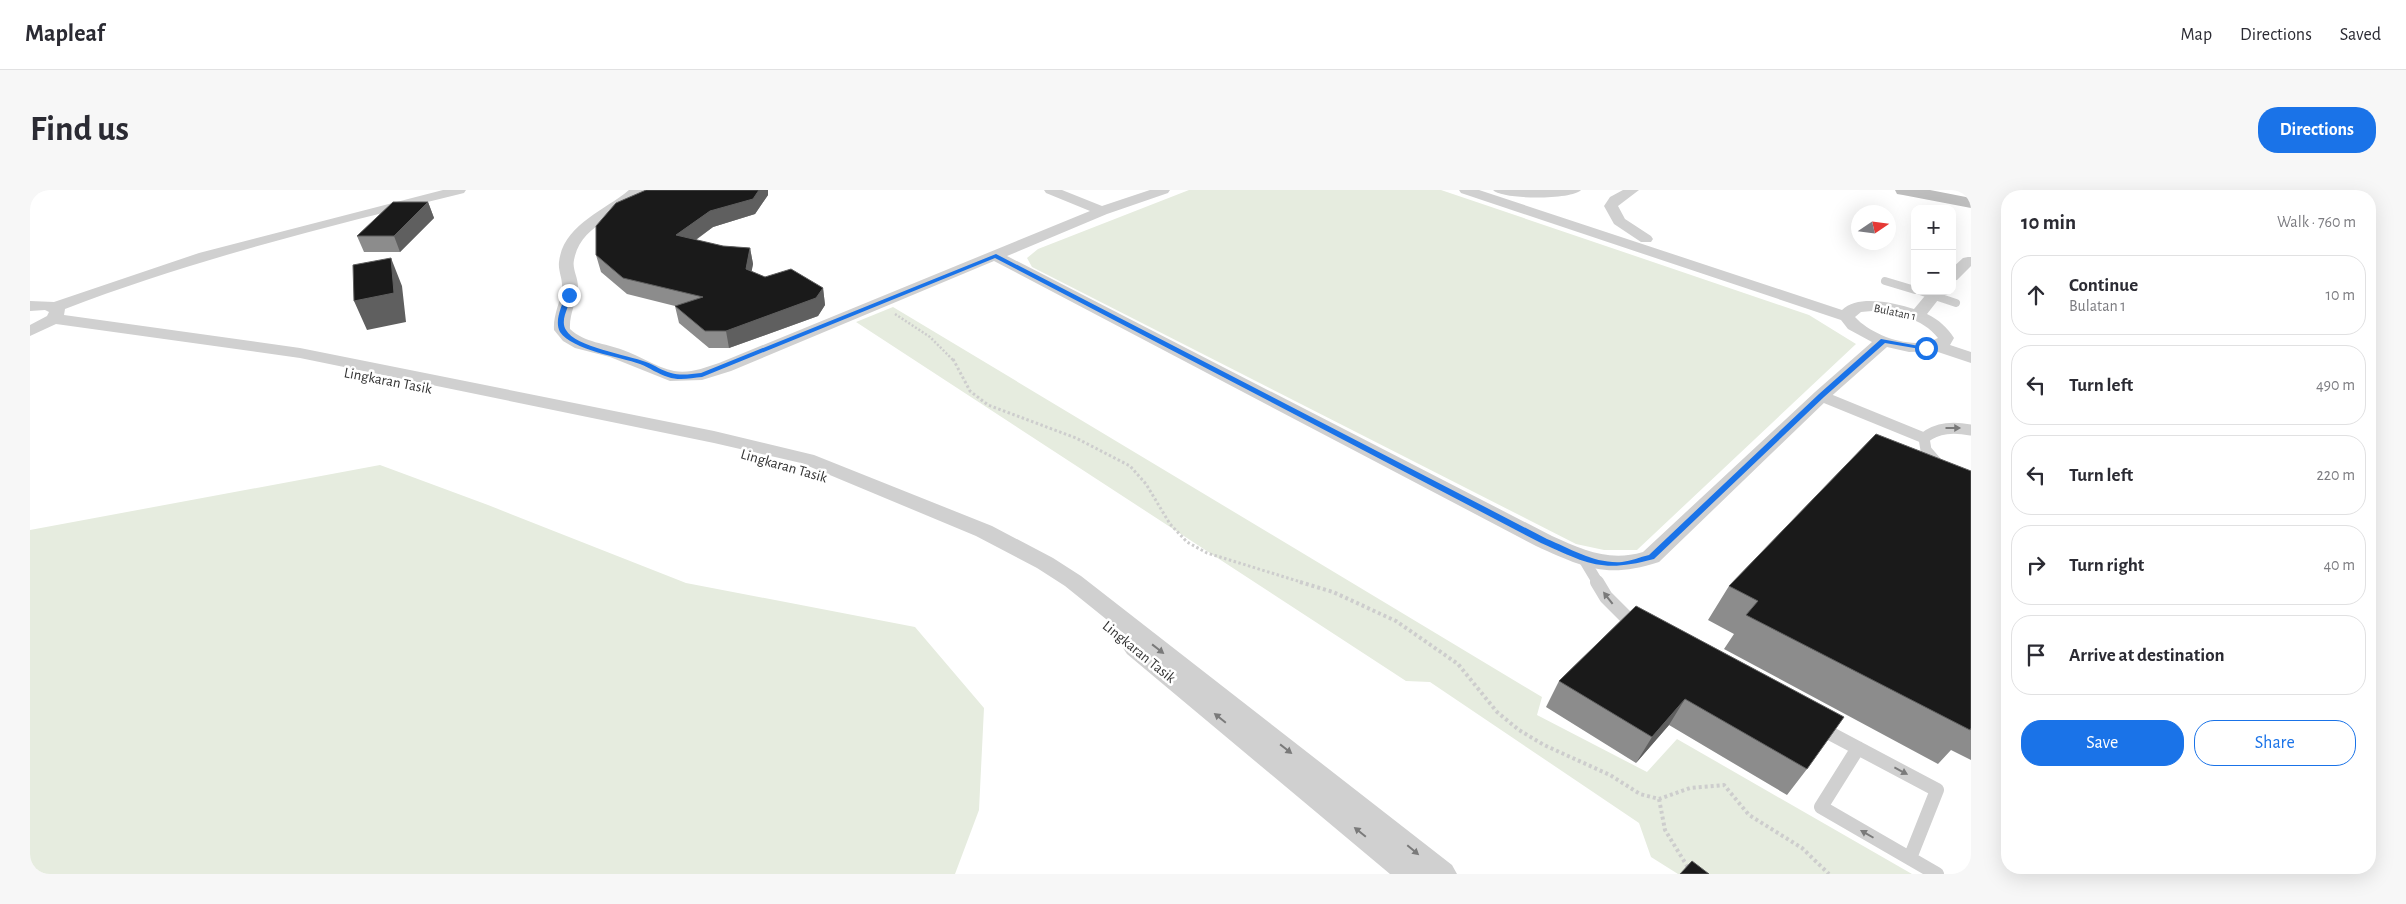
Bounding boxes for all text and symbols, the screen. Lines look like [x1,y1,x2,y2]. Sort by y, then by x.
text: Mapleaf [25,22,105,46]
text: Map [2181,26,2212,44]
text: Directions [2240,26,2312,44]
text: Saved [2340,26,2381,44]
button: Directions [2258,107,2376,153]
text: Find us [30,112,129,147]
north arrow [1851,205,1896,250]
map controls [1911,205,1956,295]
button: + [1911,205,1956,250]
text: 10 min [2021,212,2076,233]
text: Walk · 760 m [2277,214,2356,230]
button: − [1911,250,1956,295]
text: Continue [2069,276,2138,295]
icon: ahead [2022,281,2050,309]
route end [558,284,581,307]
text: 10 m [2326,287,2355,303]
text: Bulatan 1 [2069,298,2126,314]
street label: Bulatan 1 [1873,302,1917,322]
route start [1915,337,1938,360]
street label: Lingkaran Tasik [343,365,433,397]
icon: left [2022,371,2050,399]
text: Turn left [2069,376,2133,395]
text: 490 m [2316,377,2355,393]
one-way arrow [1946,424,1962,432]
street label: Lingkaran Tasik [739,446,829,486]
icon: left [2022,461,2050,489]
text: Turn left [2069,466,2133,485]
text: 220 m [2317,467,2355,483]
icon: right [2022,551,2050,579]
text: Turn right [2069,556,2144,575]
text: 40 m [2323,557,2355,573]
one-way arrow [1602,592,1613,605]
street label: Lingkaran Tasik [1100,618,1179,686]
icon: arrive [2022,641,2050,669]
one-way arrow [1151,643,1164,654]
text: Arrive at destination [2069,646,2225,665]
one-way arrow [1214,712,1227,723]
button: Save [2021,720,2184,766]
button: Share [2194,720,2356,766]
one-way arrow [1279,744,1292,755]
one-way arrow [1894,767,1909,775]
one-way arrow [1354,826,1367,837]
one-way arrow [1861,829,1874,838]
one-way arrow [1406,845,1419,856]

